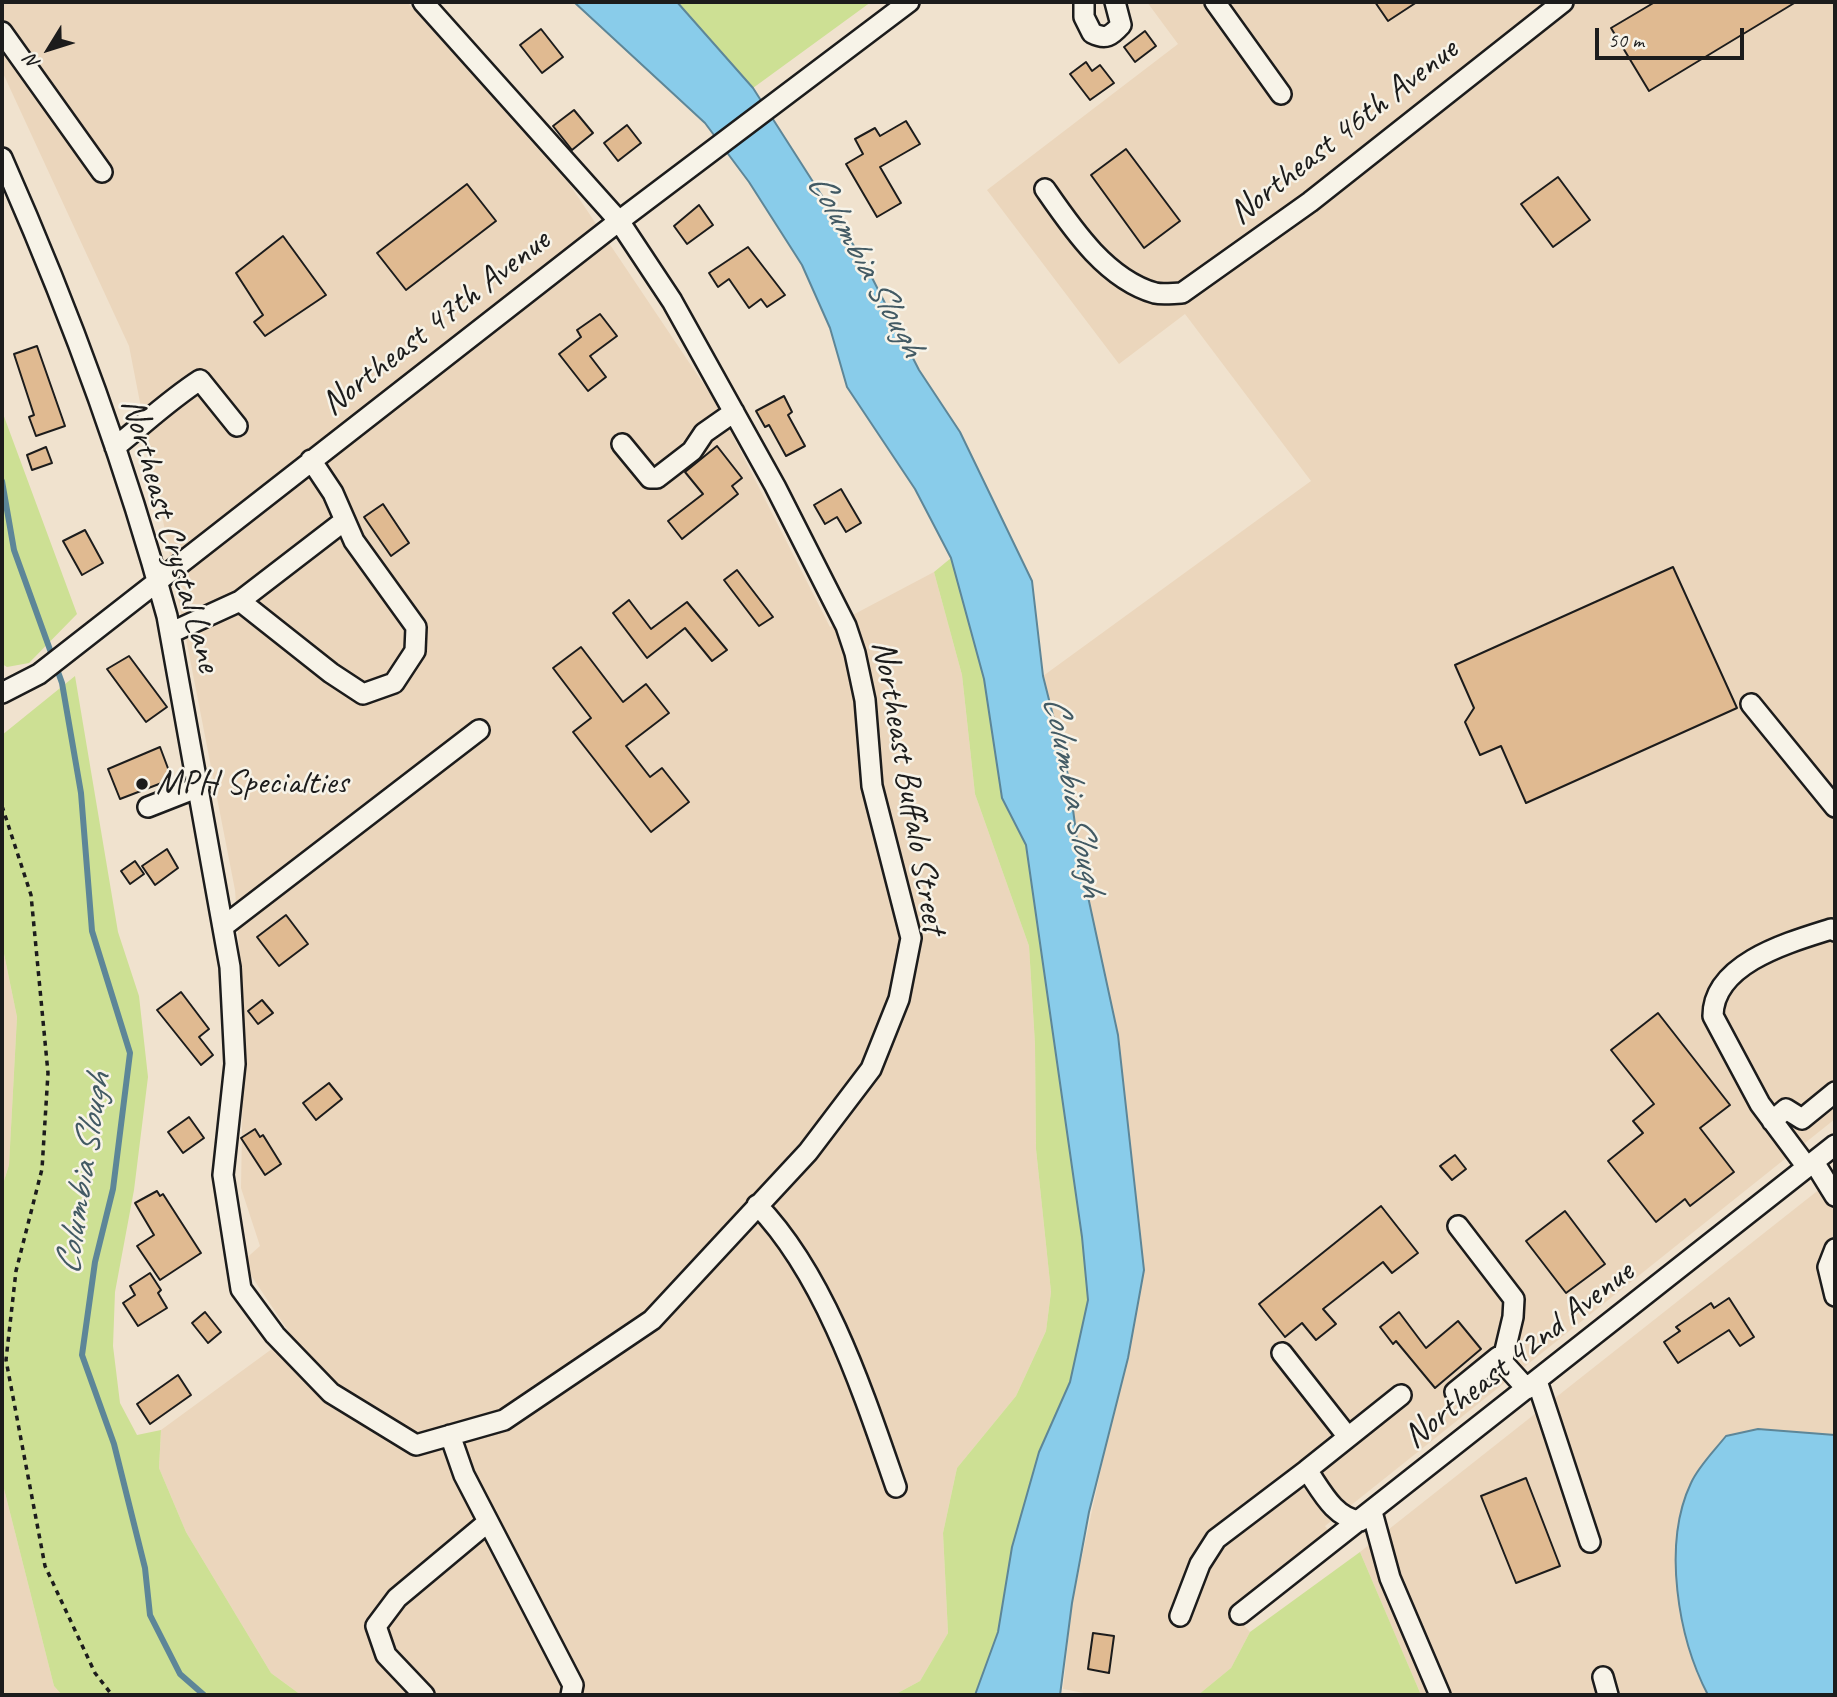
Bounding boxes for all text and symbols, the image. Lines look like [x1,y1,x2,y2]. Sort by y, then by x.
north arrow [14,14,84,84]
scale bar [1599,14,1748,58]
text: 50 m [1608,27,1644,53]
street label: Northeast 46th Avenue [1221,30,1467,234]
text: N [19,50,46,74]
water label: Columbia Slough [796,166,934,364]
street label: Northeast 47th Avenue [313,221,559,425]
street label: Northeast Crystal Lane [111,393,229,677]
street label: Northeast Buffalo Street [862,637,954,937]
water label: Columbia Slough [1032,692,1114,900]
place label: MPH Specialties [156,763,348,805]
marker: MPH Specialties [134,776,150,792]
water label: Columbia Slough [46,1070,122,1278]
street label: Northeast 42nd Avenue [1395,1252,1643,1458]

